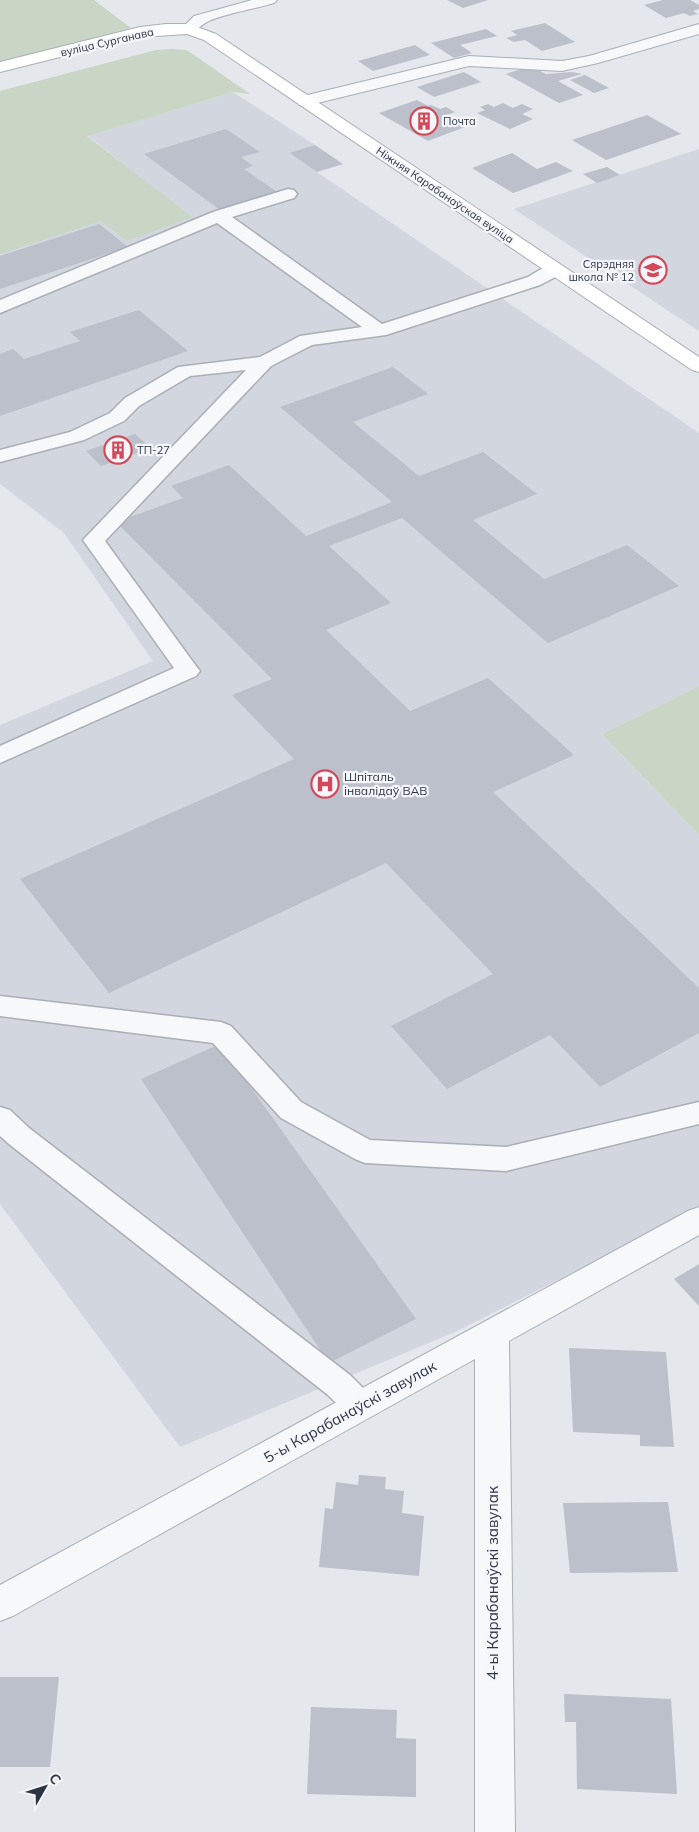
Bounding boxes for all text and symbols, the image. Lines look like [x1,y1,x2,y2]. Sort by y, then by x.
street label: вуліца Сурганава [59,24,155,60]
building icon: Почта [409,106,439,136]
place label: Почта [443,114,476,128]
street label: Ніжняя Карабанаўская вуліца [374,144,516,246]
school or university icon: Сярэдняя школа № 12 [638,255,668,285]
place label: Сярэдняя школа № 12 [569,257,634,284]
building icon: ТП-27 [103,435,133,465]
place label: ТП-27 [137,443,170,457]
hospital icon: Шпіталь інвалідаў ВАВ [310,769,340,799]
place label: Шпіталь інвалідаў ВАВ [344,769,427,798]
street label: 5-ы Карабанаўскі завулак [260,1356,440,1467]
street label: 4-ы Карабанаўскі завулак [483,1485,502,1680]
north arrow [20,1762,70,1812]
text: С [45,1769,65,1788]

